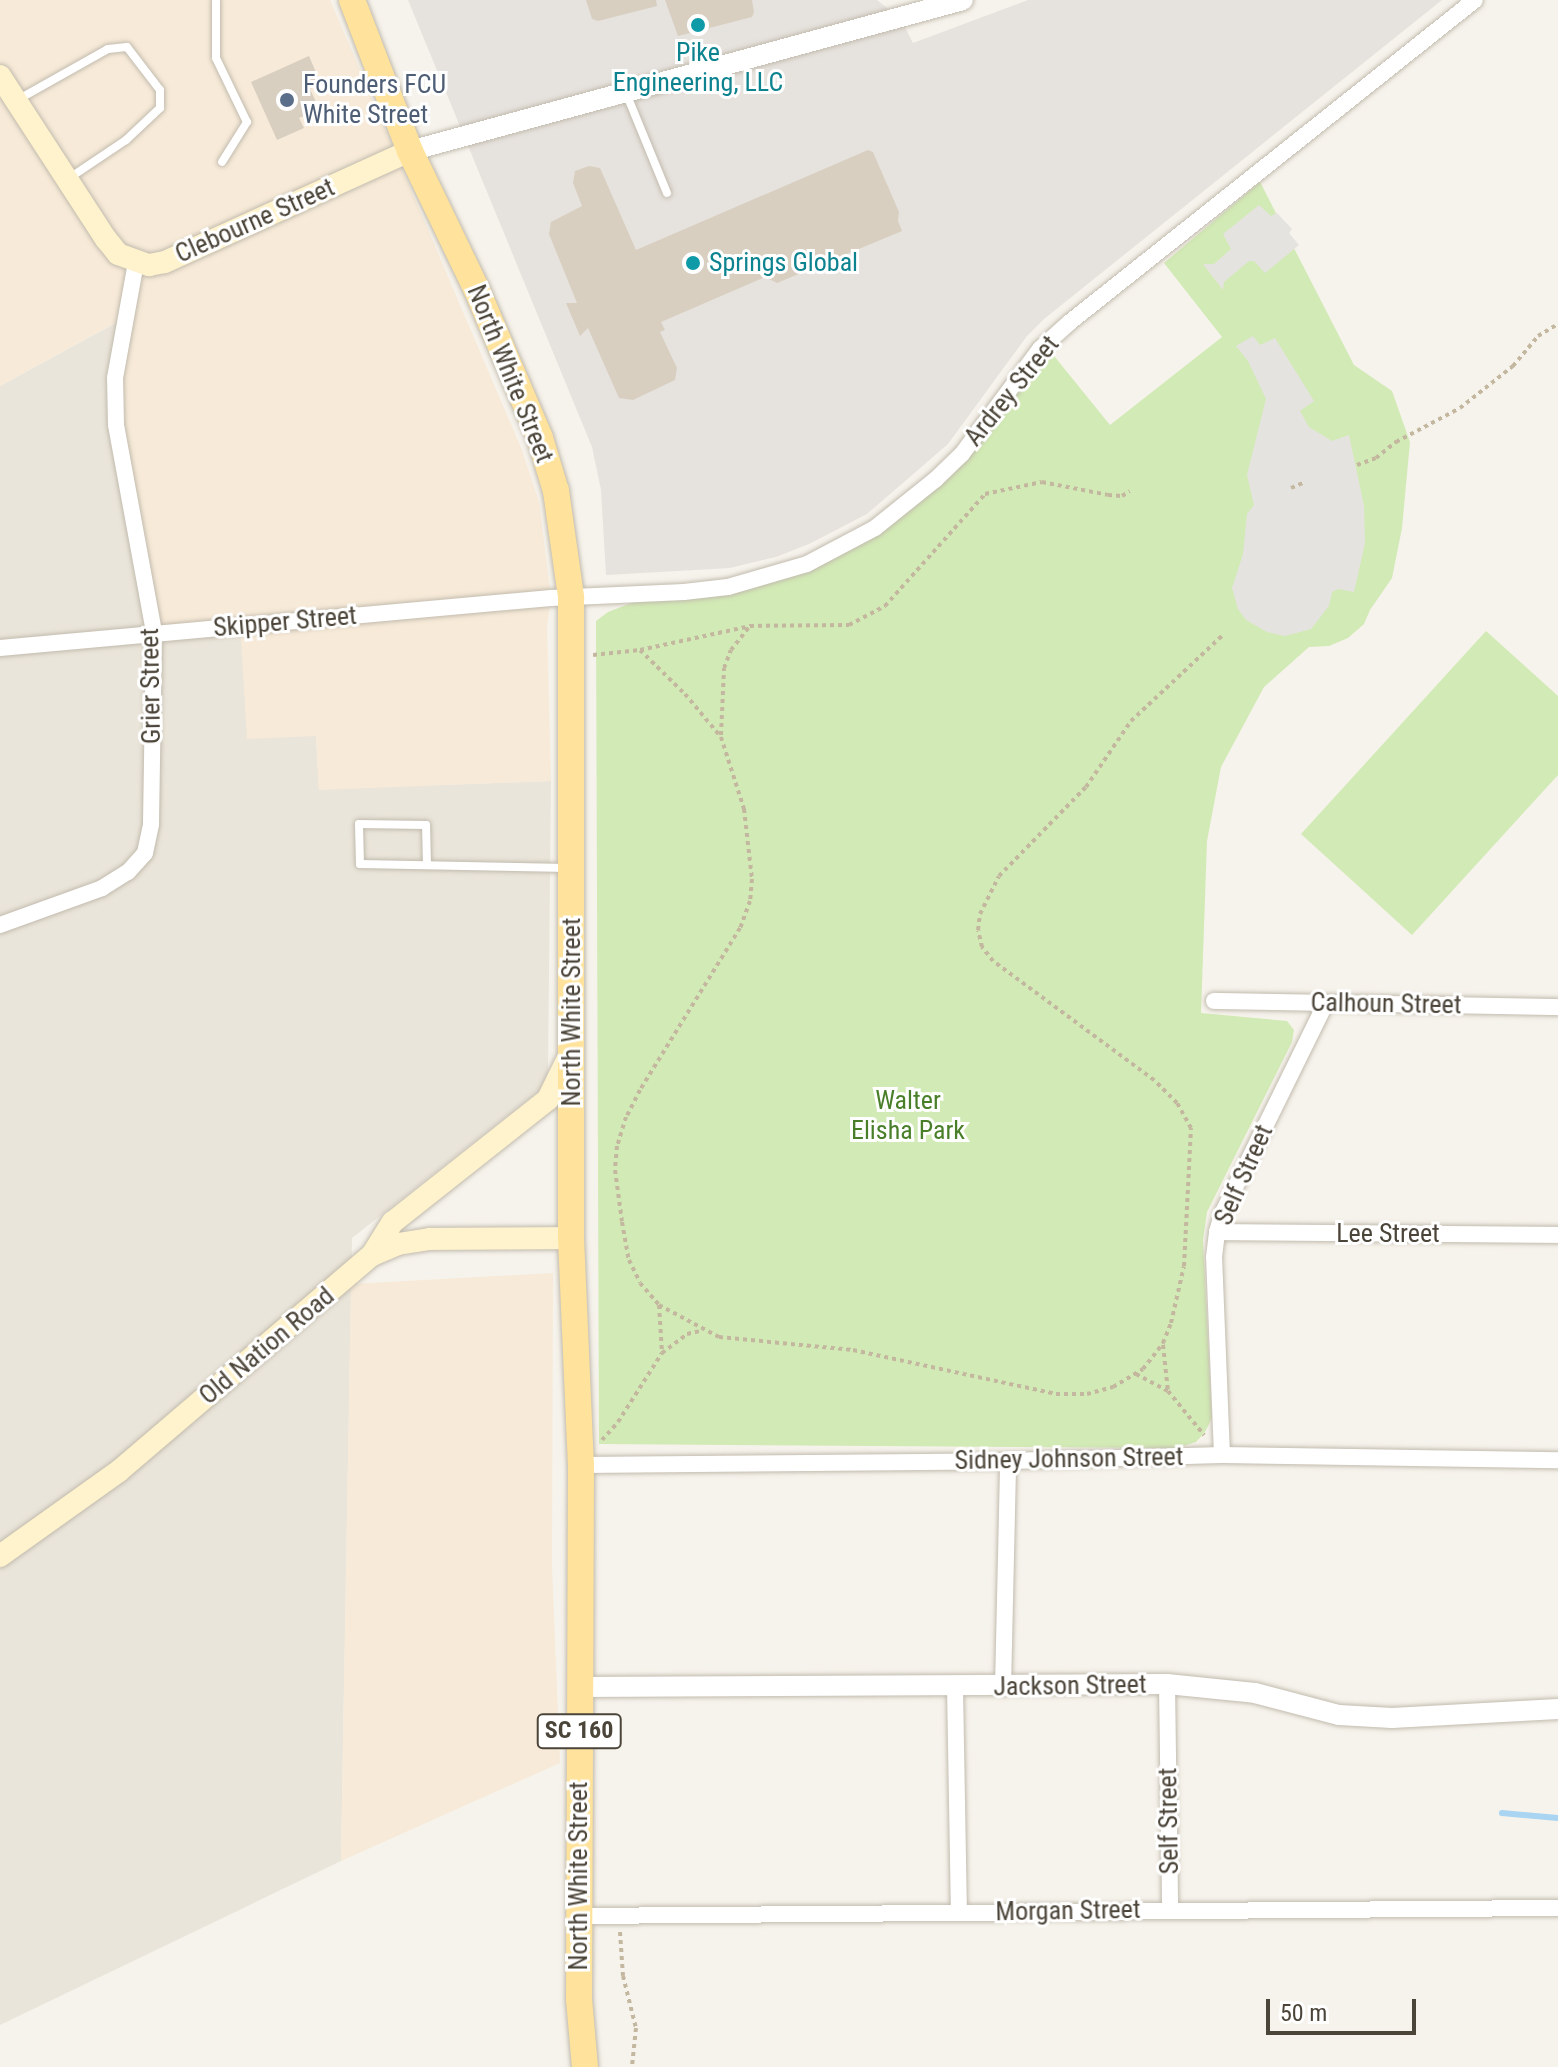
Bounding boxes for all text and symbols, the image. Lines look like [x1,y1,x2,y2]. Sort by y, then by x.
marker: Pike Engineering, LLC [689,16,707,34]
place label: Pike Engineering, LLC [613,37,783,98]
place label: Founders FCU White Street [303,69,446,130]
marker: Founders FCU White Street [278,91,296,109]
street label: Clebourne Street [171,172,339,270]
place label: Springs Global [709,247,858,279]
marker: Springs Global [684,254,702,272]
street label: North White Street [460,281,560,467]
street label: Ardrey Street [958,330,1066,452]
street label: Skipper Street [212,600,358,644]
street label: Grier Street [134,628,168,744]
street label: North White Street [556,917,588,1107]
street label: Calhoun Street [1310,987,1462,1021]
park label: Walter Elisha Park [851,1085,965,1146]
street label: Self Street [1208,1120,1280,1230]
street label: Lee Street [1336,1218,1440,1250]
street label: Old Nation Road [193,1281,341,1411]
street label: Sidney Johnson Street [954,1441,1184,1477]
street label: Jackson Street [993,1669,1147,1703]
road number: SC 160 [535,1711,623,1751]
street label: Self Street [1152,1767,1186,1875]
street label: North White Street [563,1781,595,1971]
street label: Morgan Street [995,1894,1141,1928]
scale bar [1270,1983,1420,2033]
text: 50 m [1280,1999,1327,2027]

